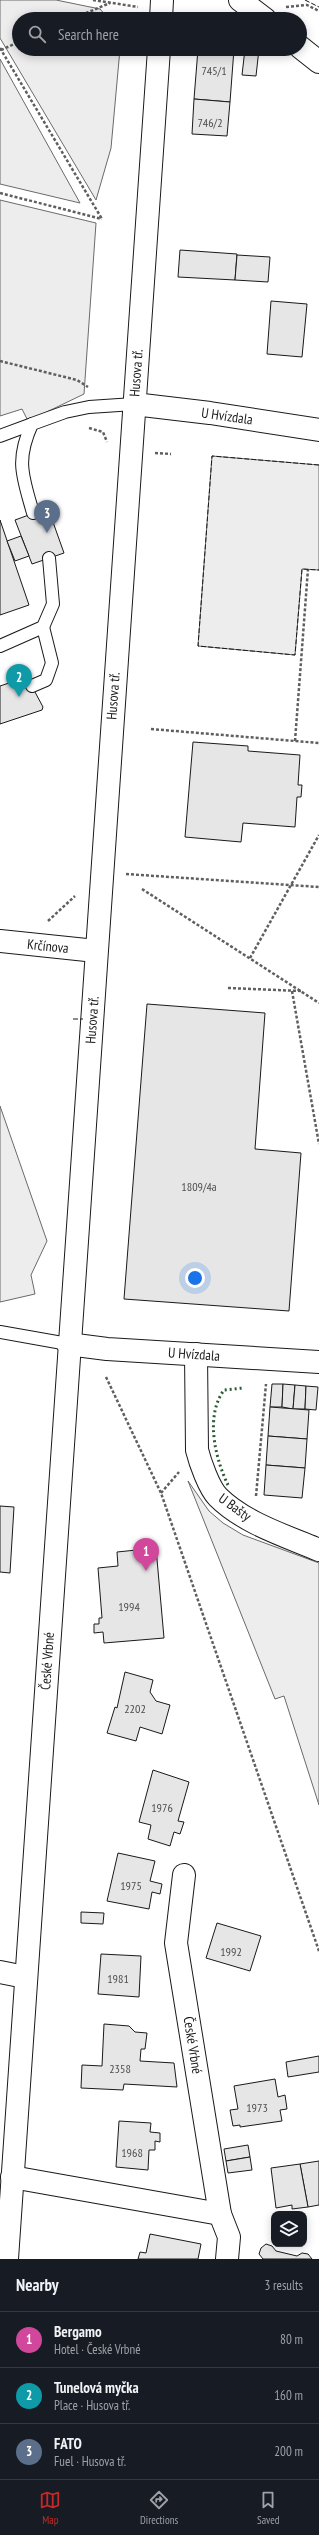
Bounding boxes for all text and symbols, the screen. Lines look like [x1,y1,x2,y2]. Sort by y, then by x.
search box [12,12,307,56]
icon: search [26,23,48,45]
text: Search here [58,25,119,44]
house number: 745/1 [201,63,227,78]
house number: 746/2 [197,115,223,130]
street label: Husova tř. [125,349,147,397]
street label: U Hvízdala [200,403,254,429]
pin: 3 [34,500,60,533]
pin: 2 [6,664,32,697]
street label: Husova tř. [102,672,124,720]
street label: Krčínova [26,935,70,957]
street label: Husova tř. [81,996,103,1044]
house number: 1809/4a [181,1179,217,1194]
your location [185,1268,205,1288]
street label: U Hvízdala [168,1343,220,1365]
street label: U Bašty [215,1489,256,1525]
pin: 1 [133,1538,159,1571]
house number: 1994 [118,1599,140,1614]
street label: České Vrbné [36,1631,58,1691]
house number: 2202 [124,1701,146,1716]
house number: 1976 [151,1800,173,1815]
house number: 1975 [120,1878,142,1893]
house number: 1992 [220,1944,242,1959]
house number: 1981 [107,1971,129,1986]
street label: České Vrbné [180,2015,206,2075]
house number: 2358 [109,2061,131,2076]
house number: 1973 [246,2100,268,2115]
house number: 1968 [121,2145,143,2160]
map controls [271,2211,307,2247]
button: layers [271,2211,307,2247]
text: Nearby [16,2274,59,2296]
text: 3 results [264,2277,303,2294]
text: Bergamo [54,2322,102,2341]
text: 1 [26,2331,32,2348]
text: 80 m [280,2331,303,2348]
text: Hotel · České Vrbné [54,2341,141,2358]
text: Tunelová myčka [54,2378,139,2397]
text: 2 [26,2387,32,2404]
text: 160 m [274,2387,303,2404]
text: Place · Husova tř. [54,2397,130,2414]
text: FATO [54,2434,82,2453]
text: 3 [26,2443,32,2460]
text: 200 m [274,2443,303,2460]
text: Fuel · Husova tř. [54,2453,126,2470]
tab: Map [39,2489,61,2527]
tab: Directions [140,2489,178,2527]
tab: Saved [257,2489,280,2527]

